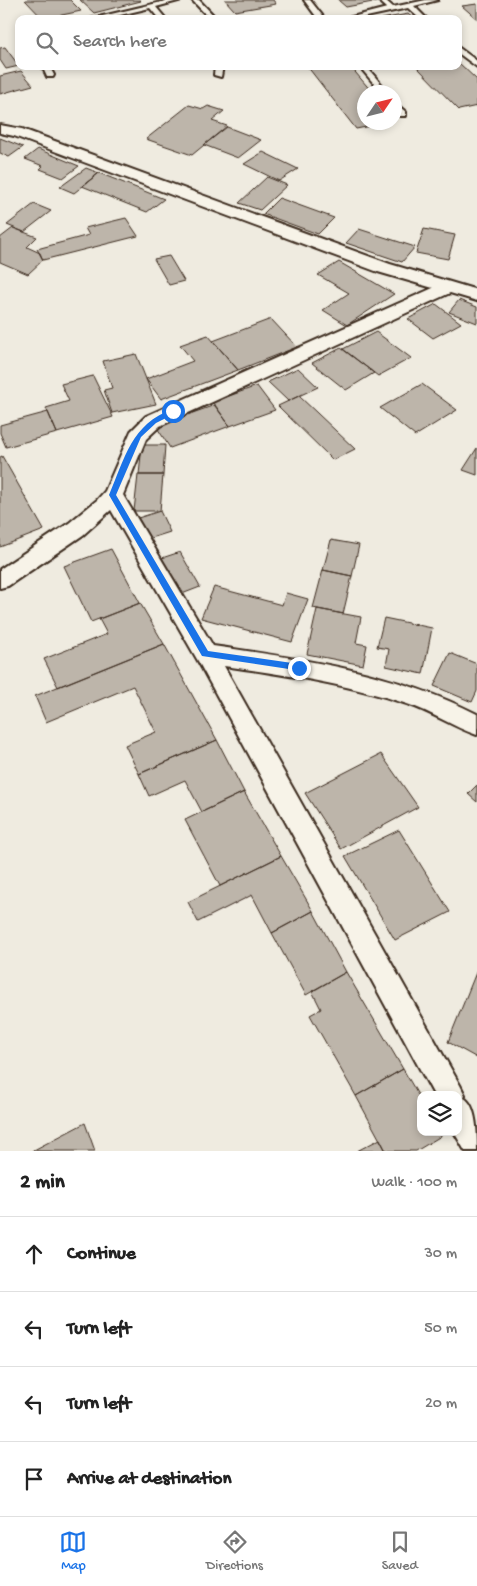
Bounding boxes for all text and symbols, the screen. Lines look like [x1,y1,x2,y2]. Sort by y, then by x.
search box [15,15,462,70]
icon: search [33,29,61,57]
text: Search here [73,31,167,54]
north arrow [357,85,402,130]
route start [162,400,185,423]
route end [288,657,311,680]
map controls [417,1091,462,1136]
button: layers [417,1091,462,1136]
text: 2 min [20,1171,65,1196]
text: Walk · 100 m [371,1174,457,1193]
icon: ahead [20,1240,48,1268]
text: Continue [67,1243,136,1266]
text: 30 m [424,1245,457,1264]
icon: left [20,1315,48,1343]
text: Turn left [67,1318,131,1341]
text: 50 m [424,1320,457,1339]
icon: left [20,1390,48,1418]
text: Turn left [67,1393,131,1416]
text: 20 m [425,1395,457,1414]
icon: arrive [20,1465,48,1493]
text: Arrive at destination [67,1468,231,1491]
tab: Map [59,1528,87,1575]
tab: Directions [206,1528,263,1575]
tab: Saved [382,1528,418,1575]

